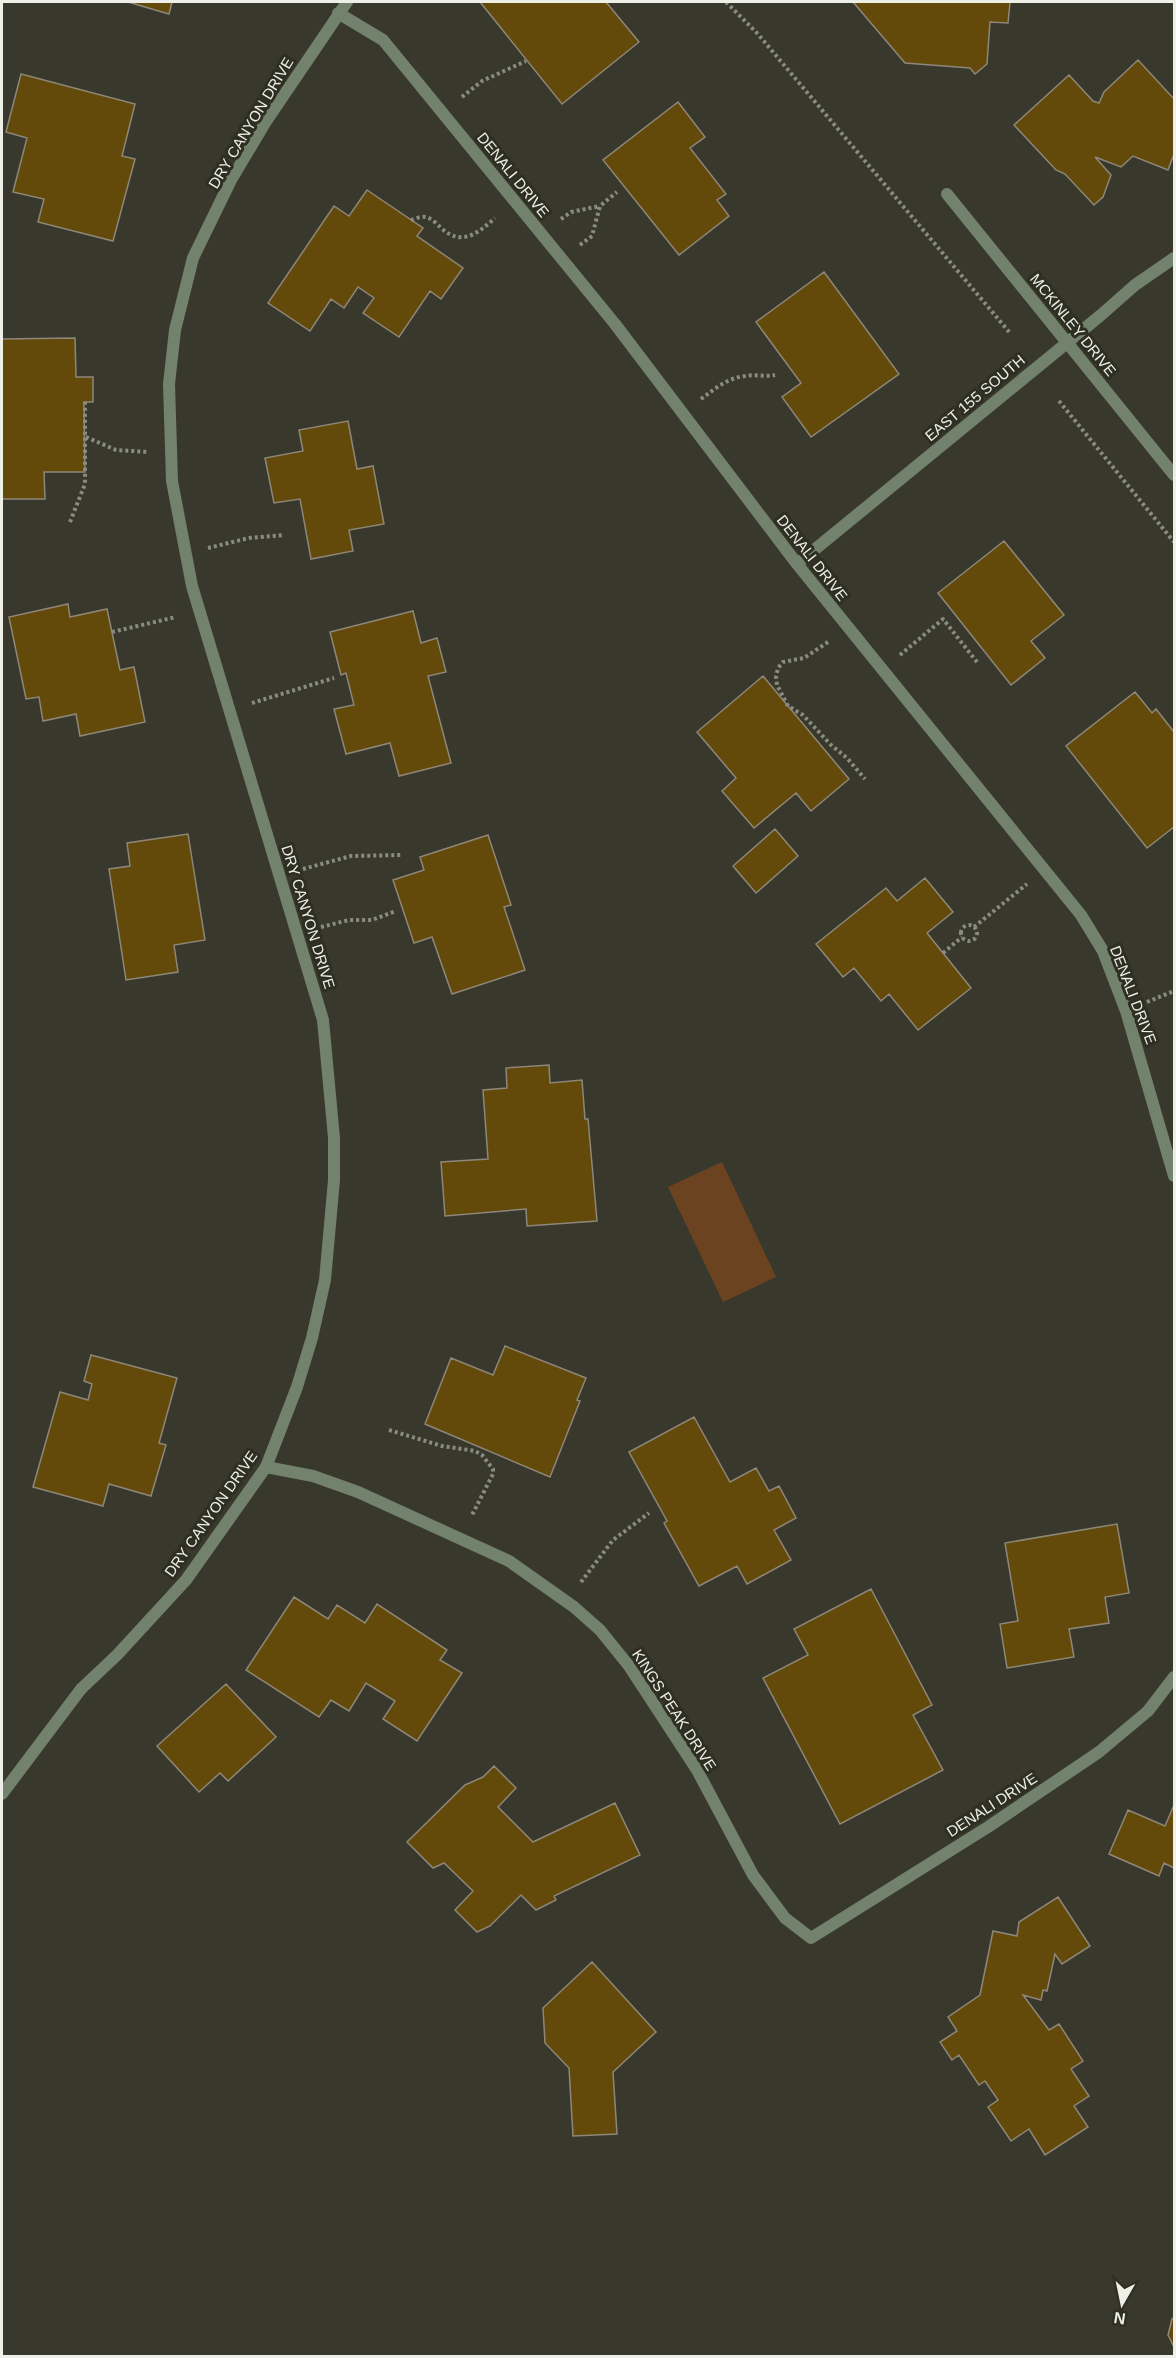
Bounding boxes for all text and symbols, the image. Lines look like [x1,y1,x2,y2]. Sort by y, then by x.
street label: DRY CANYON DRIVE [205,54,296,191]
street label: DENALI DRIVE [474,129,553,221]
street label: MCKINLEY DRIVE [1027,270,1120,379]
street label: EAST 155 SOUTH [921,351,1028,444]
street label: DENALI DRIVE [774,511,851,604]
street label: DRY CANYON DRIVE [278,843,338,991]
street label: DENALI DRIVE [1107,943,1160,1047]
street label: DRY CANYON DRIVE [161,1448,260,1580]
street label: KINGS PEAK DRIVE [629,1646,720,1773]
street label: DENALI DRIVE [943,1769,1040,1840]
north arrow [1092,2274,1152,2334]
text: N [1113,2309,1127,2328]

